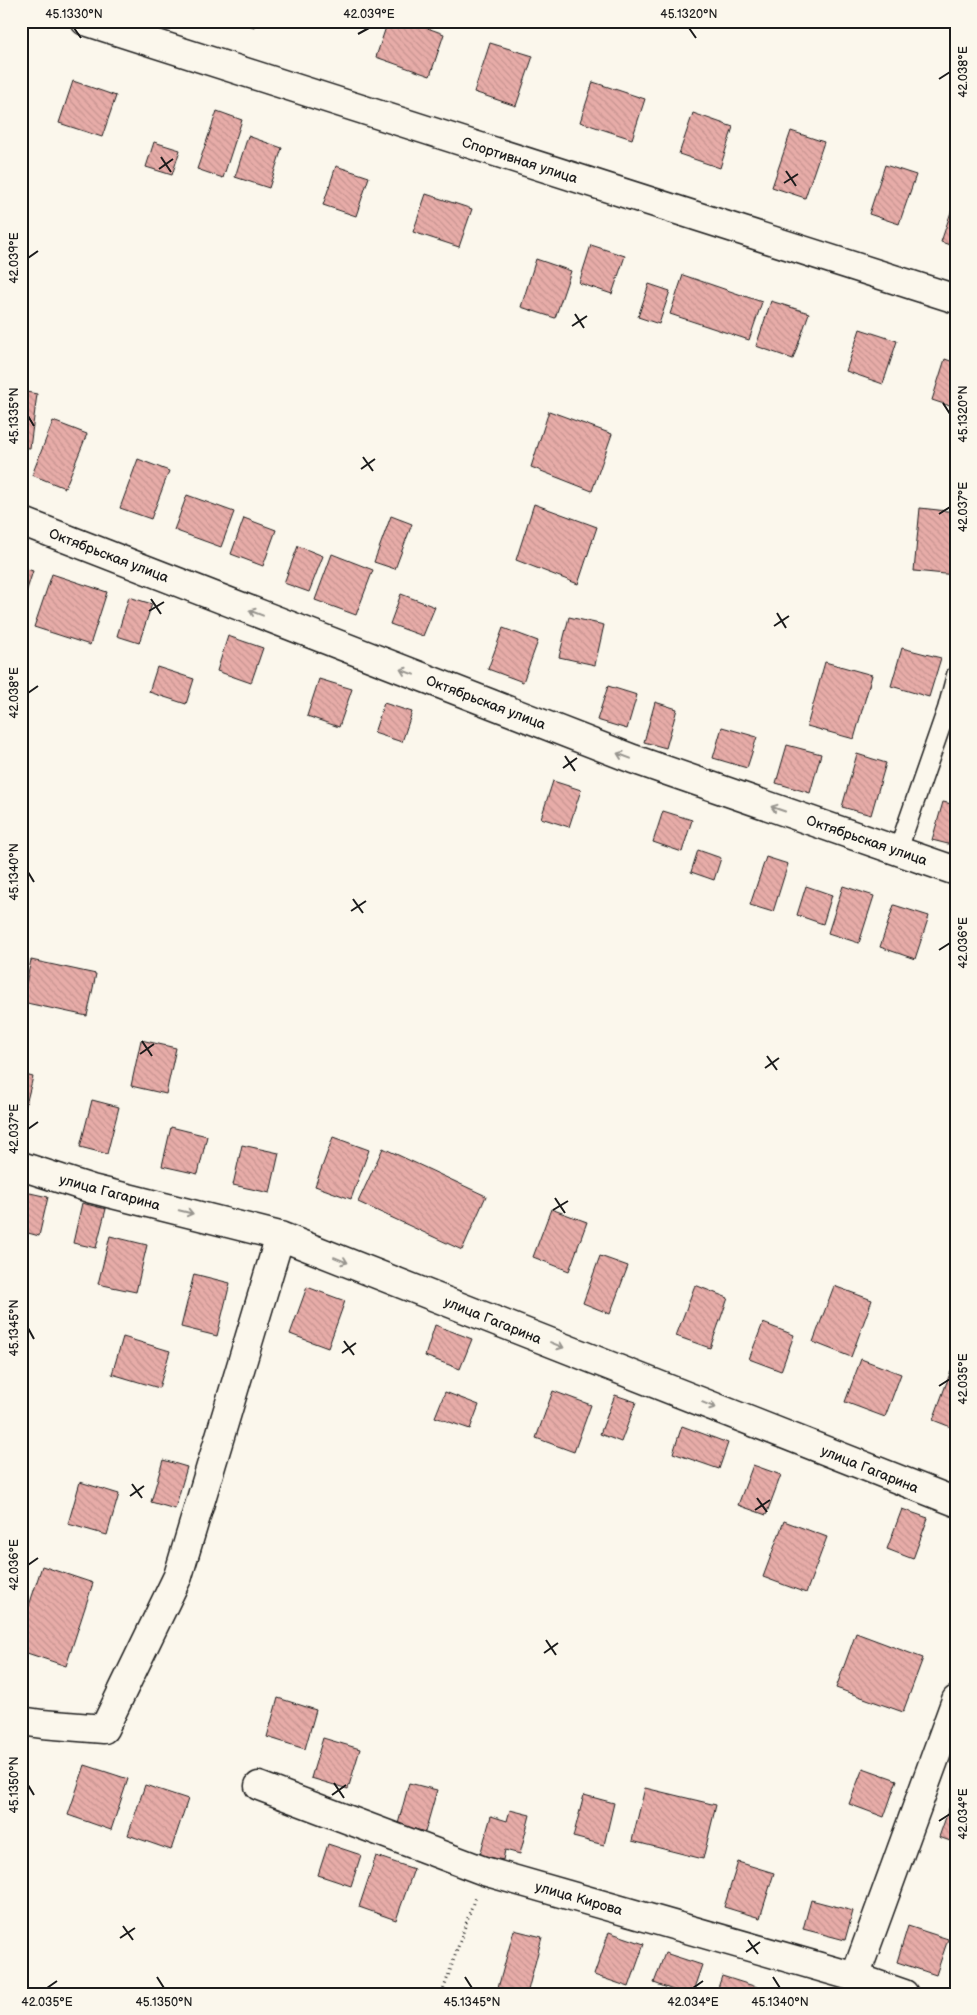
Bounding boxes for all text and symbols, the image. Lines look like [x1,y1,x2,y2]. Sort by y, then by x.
text: 45.1330°N [45,7,103,22]
text: 42.039°E [343,7,395,22]
text: 45.1320°N [660,7,718,22]
text: 42.038°E [956,46,971,98]
street label: Спортивная улица [460,134,581,187]
text: 42.039°E [7,232,22,284]
text: 45.1320°N [956,385,971,443]
text: 45.1335°N [7,387,22,445]
text: 42.037°E [956,482,971,532]
street label: Октябрьская улица [47,525,172,586]
one-way arrow [249,608,264,617]
text: 42.038°E [7,667,22,719]
one-way arrow [400,667,415,676]
street label: Октябрьская улица [424,672,549,733]
one-way arrow [617,751,632,760]
one-way arrow [770,804,786,813]
street label: Октябрьская улица [804,812,930,869]
text: 45.1340°N [7,843,22,901]
text: 42.036°E [956,917,971,969]
text: 42.037°E [7,1104,22,1154]
street label: улица Гагарина [58,1171,163,1214]
one-way arrow [178,1208,194,1218]
one-way arrow [333,1256,348,1265]
street label: улица Гагарина [441,1293,545,1348]
text: 45.1345°N [7,1299,22,1357]
one-way arrow [550,1342,565,1351]
text: 42.035°E [956,1353,971,1405]
one-way arrow [700,1401,716,1410]
street label: улица Гагарина [818,1442,922,1497]
text: 42.036°E [7,1539,22,1591]
text: 45.1350°N [7,1756,22,1814]
text: 42.034°E [956,1788,971,1840]
street label: улица Кирова [533,1878,625,1919]
text: 42.035°E [21,1995,73,2010]
text: 45.1350°N [135,1995,193,2010]
text: 45.1345°N [443,1995,501,2010]
text: 42.034°E [667,1995,719,2010]
text: 45.1340°N [751,1995,809,2010]

